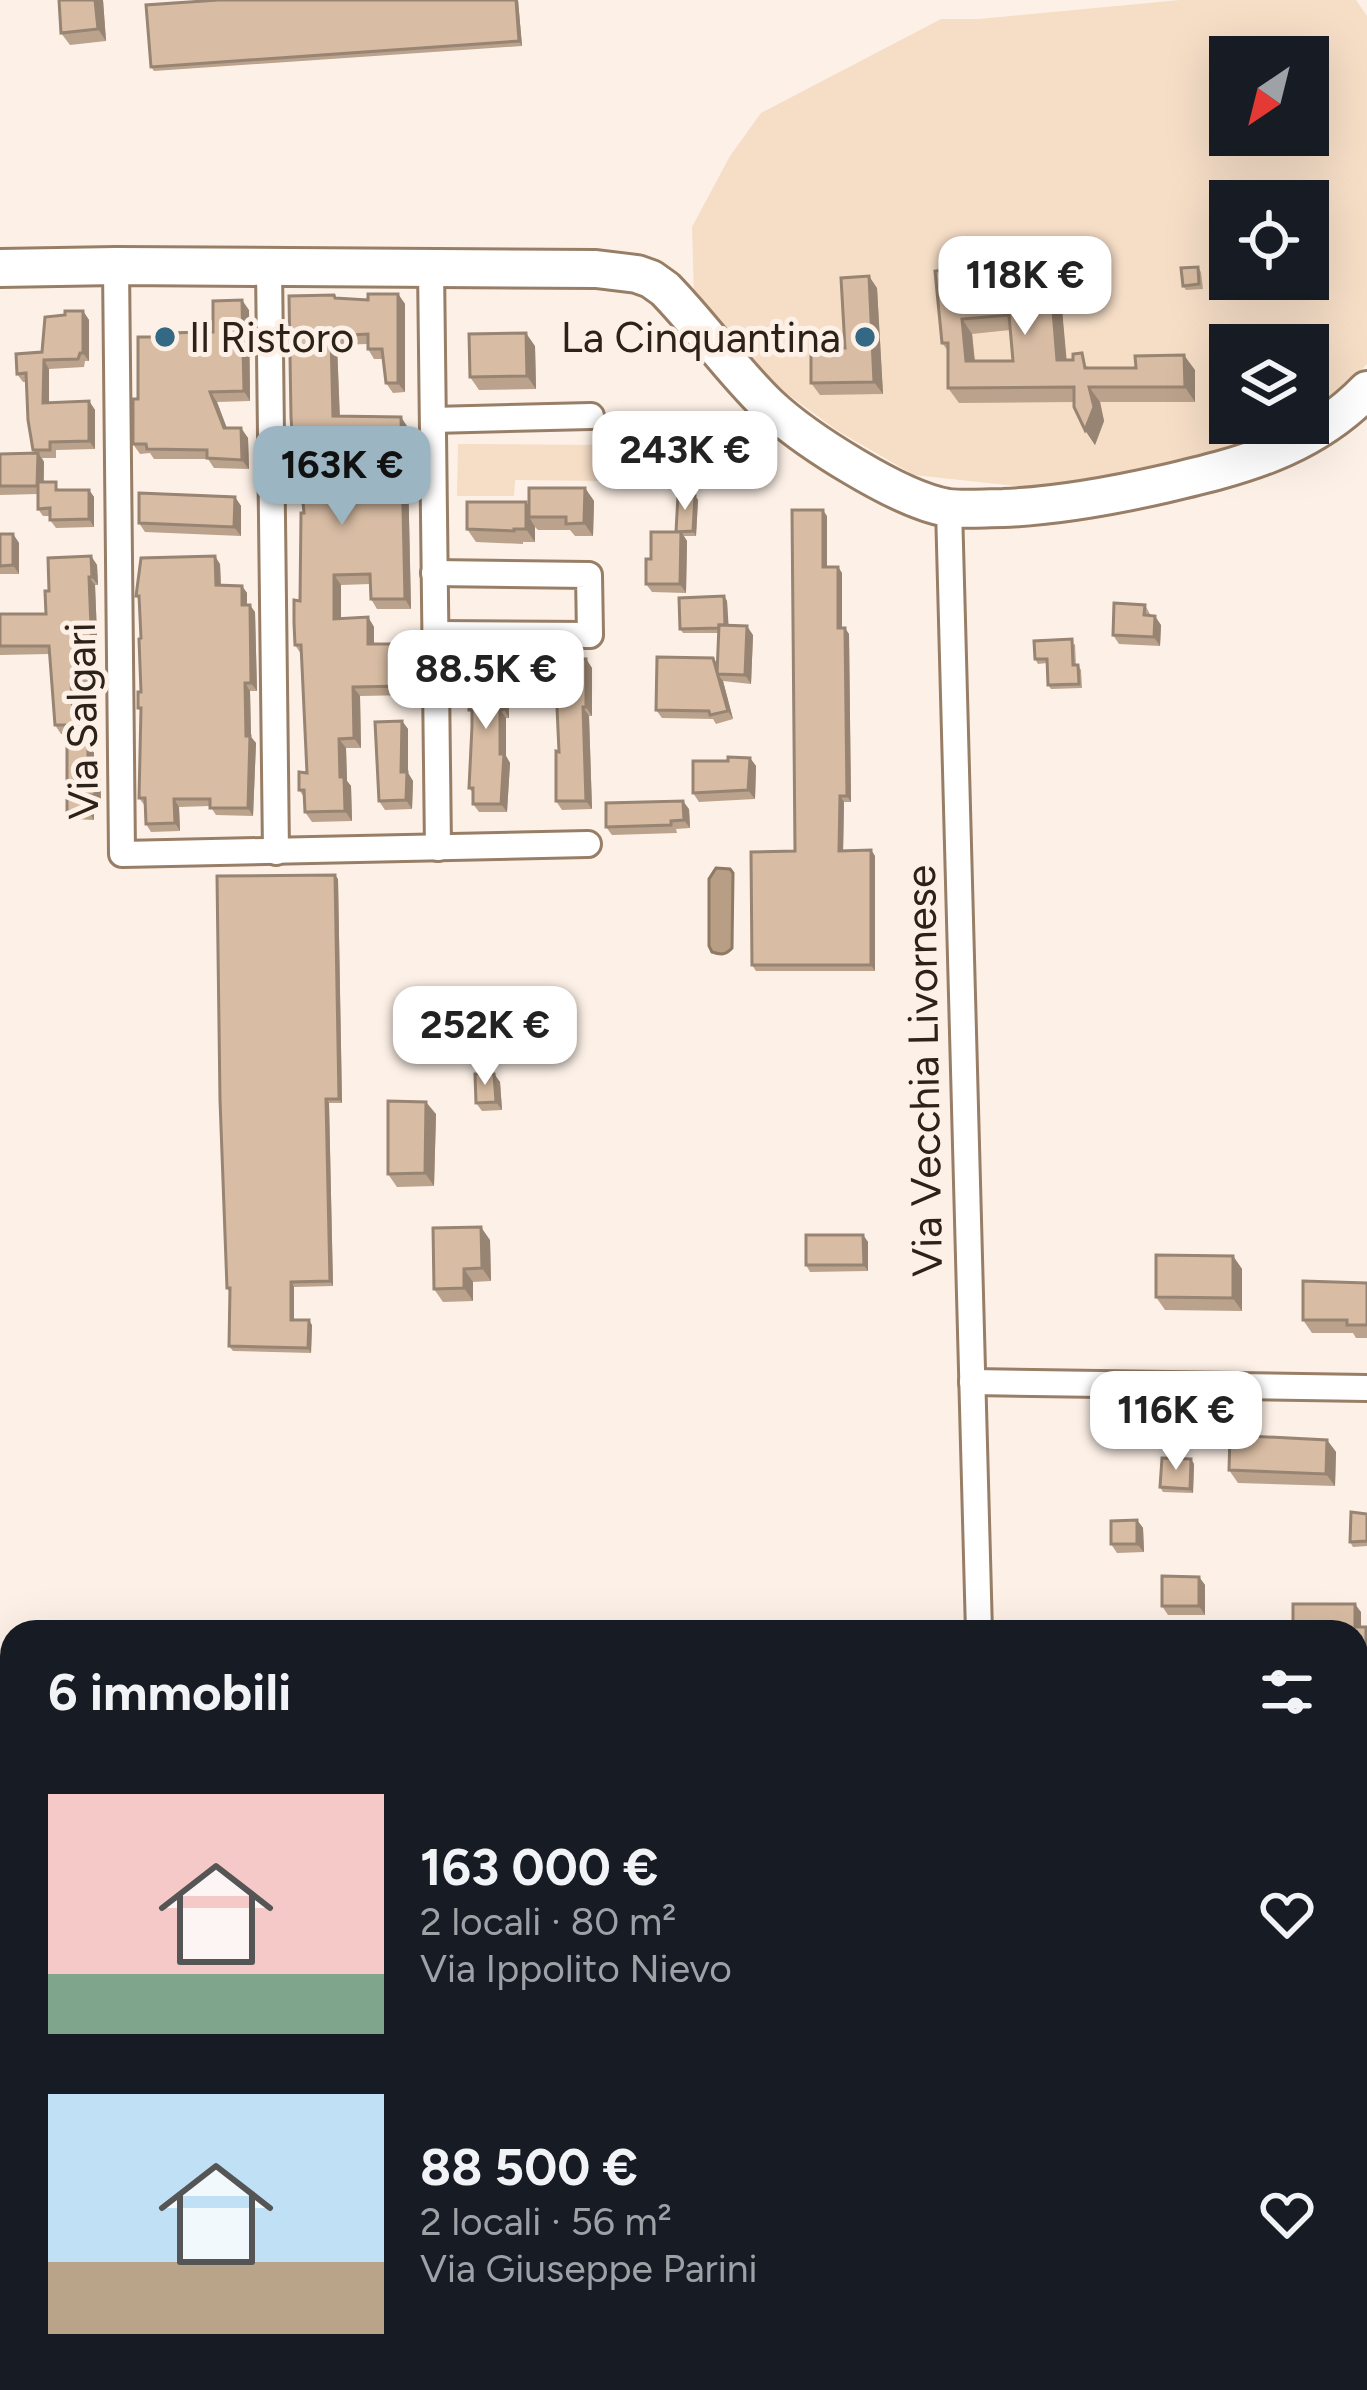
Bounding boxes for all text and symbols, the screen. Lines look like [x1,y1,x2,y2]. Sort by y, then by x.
north arrow [1209,36,1329,156]
map controls [1209,36,1329,444]
button: locate [1209,180,1329,300]
pin: 118K € [927,236,1123,338]
text: 118K € [965,251,1085,298]
place label: Il Ristoro [189,312,354,363]
place label: La Cinquantina [561,312,841,363]
marker: Il Ristoro [152,324,178,350]
marker: La Cinquantina [852,324,878,350]
button: layers [1209,324,1329,444]
pin: 243K € [587,411,783,513]
pin: 163K € [244,426,440,528]
text: 243K € [619,426,751,473]
text: 163K € [280,441,404,488]
street label: Via Salgari [55,622,109,820]
pin: 88.5K € [375,630,597,732]
text: 88.5K € [415,645,557,692]
street label: Via Vecchia Livornese [895,865,953,1277]
pin: 252K € [387,986,583,1088]
text: 252K € [420,1001,550,1048]
pin: 116K € [1078,1371,1274,1473]
text: 116K € [1117,1386,1235,1433]
icon: filters [1254,1659,1320,1725]
text: 6 immobili [48,1662,291,1723]
text: 163 000 € [420,1837,658,1898]
icon: home [144,1842,288,1986]
icon: heart [1254,1881,1320,1947]
text: 2 locali · 80 m² [420,1898,676,1945]
text: Via Ippolito Nievo [420,1945,732,1992]
text: 88 500 € [420,2137,638,2198]
icon: home [144,2142,288,2286]
icon: heart [1254,2181,1320,2247]
text: 2 locali · 56 m² [420,2198,672,2245]
text: Via Giuseppe Parini [420,2245,758,2292]

